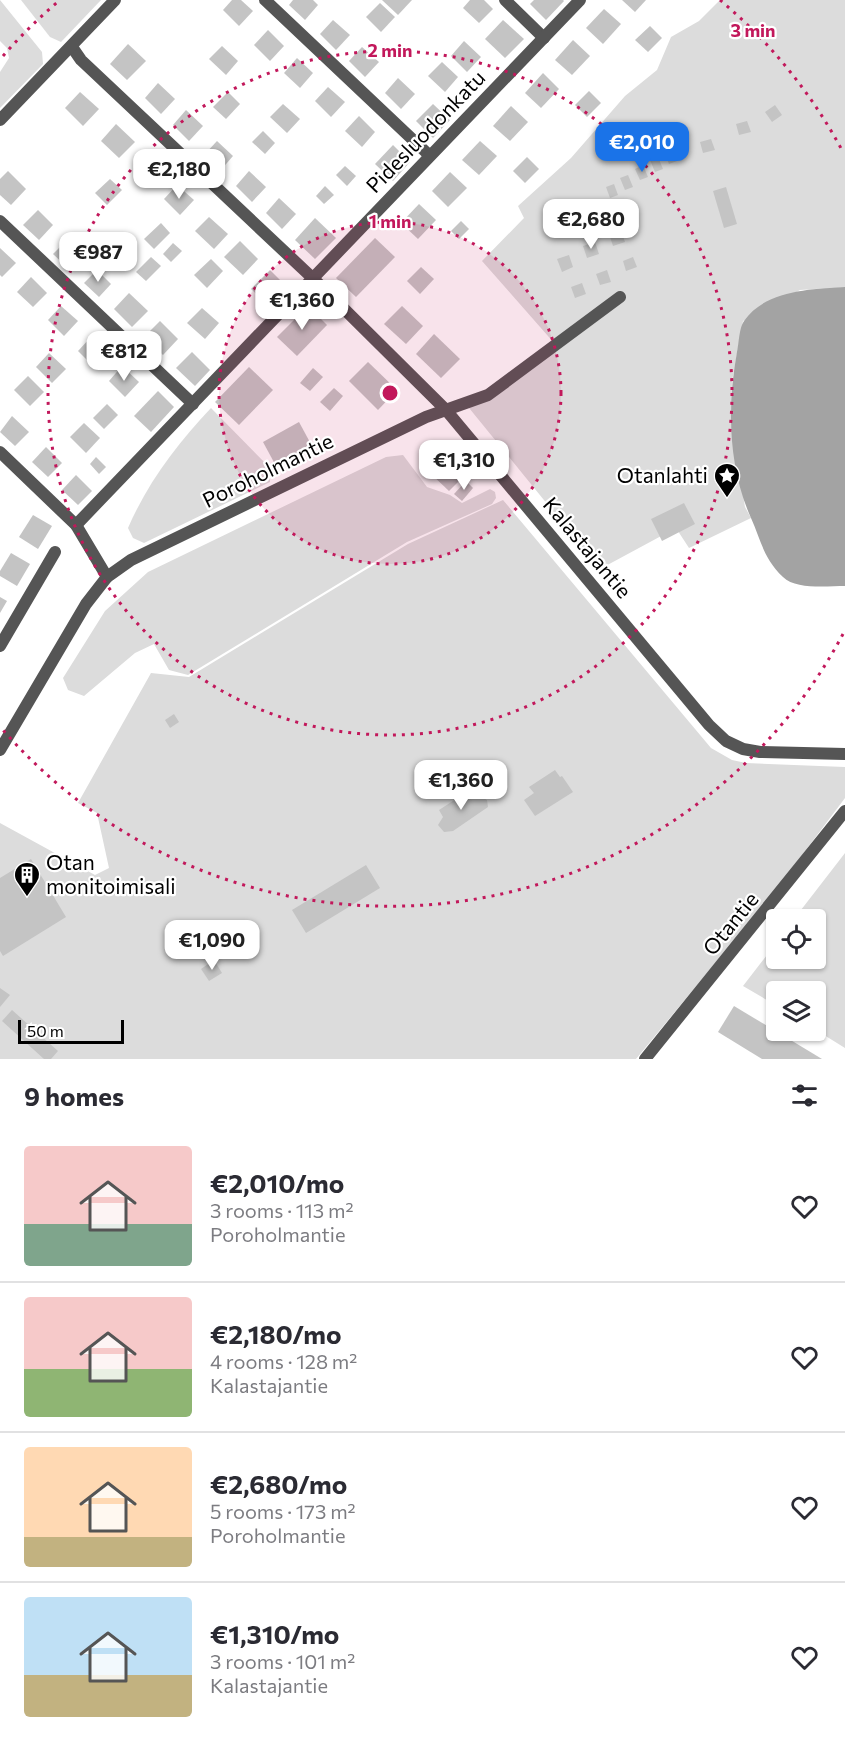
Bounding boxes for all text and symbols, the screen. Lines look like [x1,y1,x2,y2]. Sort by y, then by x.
text: 3 min [730,19,776,41]
text: 2 min [368,39,412,61]
street label: Pidesluodonkatu [360,65,490,197]
pin: €2,010 [593,122,691,173]
text: €2,010 [609,129,675,153]
pin: €2,180 [130,149,228,200]
text: €2,180 [147,156,211,180]
pin: €2,680 [542,199,640,250]
text: €2,680 [557,206,625,230]
text: 1 min [369,210,411,232]
pin: €987 [62,232,134,283]
text: €987 [73,239,123,263]
pin: €1,360 [253,280,351,331]
text: €1,360 [269,287,335,311]
pin: €812 [88,331,160,382]
text: €812 [101,338,147,362]
centre of rings [380,383,400,403]
street label: Poroholmantie [198,427,337,512]
pin: €1,310 [415,440,513,491]
text: €1,310 [433,447,495,471]
place icon: Otanlahti [712,461,742,499]
place label: Otanlahti [617,462,708,487]
street label: Kalastajantie [539,492,638,603]
pin: €1,360 [412,760,510,811]
text: €1,360 [428,767,494,791]
place label: Otan monitoimisali [46,849,176,898]
building icon: Otan monitoimisali [12,860,42,898]
street label: Otantie [697,886,763,960]
map controls [766,909,826,1041]
button: locate [766,909,826,969]
pin: €1,090 [163,920,261,971]
text: €1,090 [179,927,245,951]
button: layers [766,981,826,1041]
scale bar [18,1017,124,1044]
text: 50 m [27,1021,64,1040]
icon: filters [788,1079,821,1112]
text: 9 homes [24,1080,124,1111]
text: €2,010/mo [210,1167,344,1198]
icon: home [72,1170,144,1242]
icon: heart [788,1190,821,1223]
text: 3 rooms · 113 m² [210,1198,354,1222]
text: Poroholmantie [210,1222,346,1246]
text: €2,180/mo [210,1318,341,1349]
icon: home [72,1321,144,1393]
icon: heart [788,1341,821,1374]
text: 4 rooms · 128 m² [210,1349,357,1373]
text: Kalastajantie [210,1373,328,1397]
text: €2,680/mo [210,1468,347,1499]
icon: home [72,1471,144,1543]
icon: heart [788,1491,821,1524]
text: 5 rooms · 173 m² [210,1499,356,1523]
text: Poroholmantie [210,1523,346,1547]
text: €1,310/mo [210,1618,339,1649]
icon: home [72,1621,144,1693]
icon: heart [788,1641,821,1674]
text: 3 rooms · 101 m² [210,1649,355,1673]
text: Kalastajantie [210,1673,328,1697]

